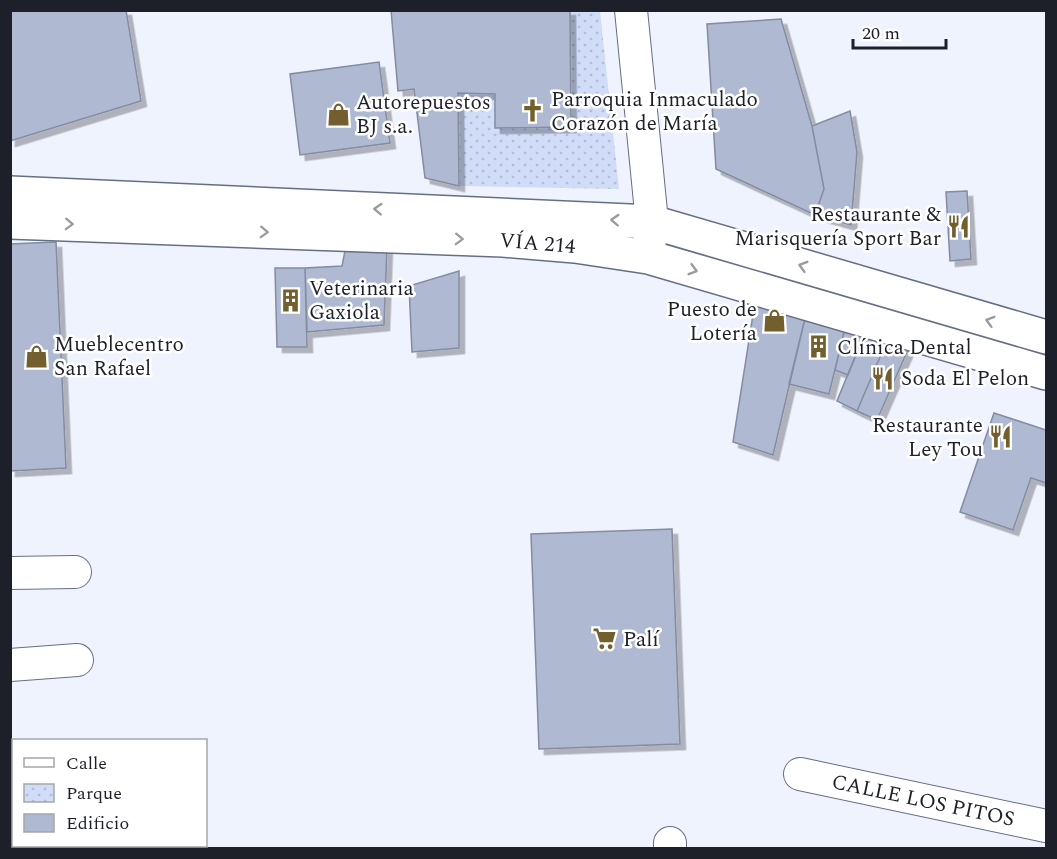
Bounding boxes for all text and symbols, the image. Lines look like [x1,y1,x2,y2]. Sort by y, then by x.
scale bar [853,12,946,50]
text: 20 m [862,20,900,47]
place label: Parroquia Inmaculado Corazón de María [551,84,758,140]
place label: Autorepuestos BJ s.a. [356,87,491,143]
church icon: Parroquia Inmaculado Corazón de María [520,98,546,124]
shop icon: Autorepuestos BJ s.a. [325,101,351,127]
place label: Restaurante & Marisquería Sport Bar [735,199,941,255]
one-way arrow [373,202,382,215]
one-way arrow [610,213,619,226]
restaurant icon: Restaurante & Marisquería Sport Bar [946,213,972,239]
one-way arrow [64,218,73,231]
one-way arrow [259,225,268,238]
street label: VÍA 214 [498,225,577,263]
one-way arrow [454,232,463,245]
one-way arrow [798,261,809,273]
one-way arrow [687,263,698,275]
place label: Veterinaria Gaxiola [309,273,414,329]
building icon: Veterinaria Gaxiola [278,287,304,313]
place label: Puesto de Lotería [667,294,758,350]
shop icon: Puesto de Lotería [762,308,788,334]
one-way arrow [985,316,996,328]
place label: Mueblecentro San Rafael [54,329,184,385]
place label: Clínica Dental [837,332,972,364]
building icon: Clínica Dental [806,334,832,360]
shop icon: Mueblecentro San Rafael [23,343,49,369]
place label: Soda El Pelon [901,363,1029,395]
restaurant icon: Soda El Pelon [870,365,896,391]
place label: Restaurante Ley Tou [872,410,983,466]
restaurant icon: Restaurante Ley Tou [988,424,1014,450]
place label: Palí [623,624,660,656]
supermarket icon: Palí [592,626,618,652]
legend [12,739,207,847]
text: Calle [66,750,107,777]
street label: CALLE LOS PITOS [829,766,1017,836]
text: Parque [66,780,122,807]
text: Edificio [66,810,129,837]

